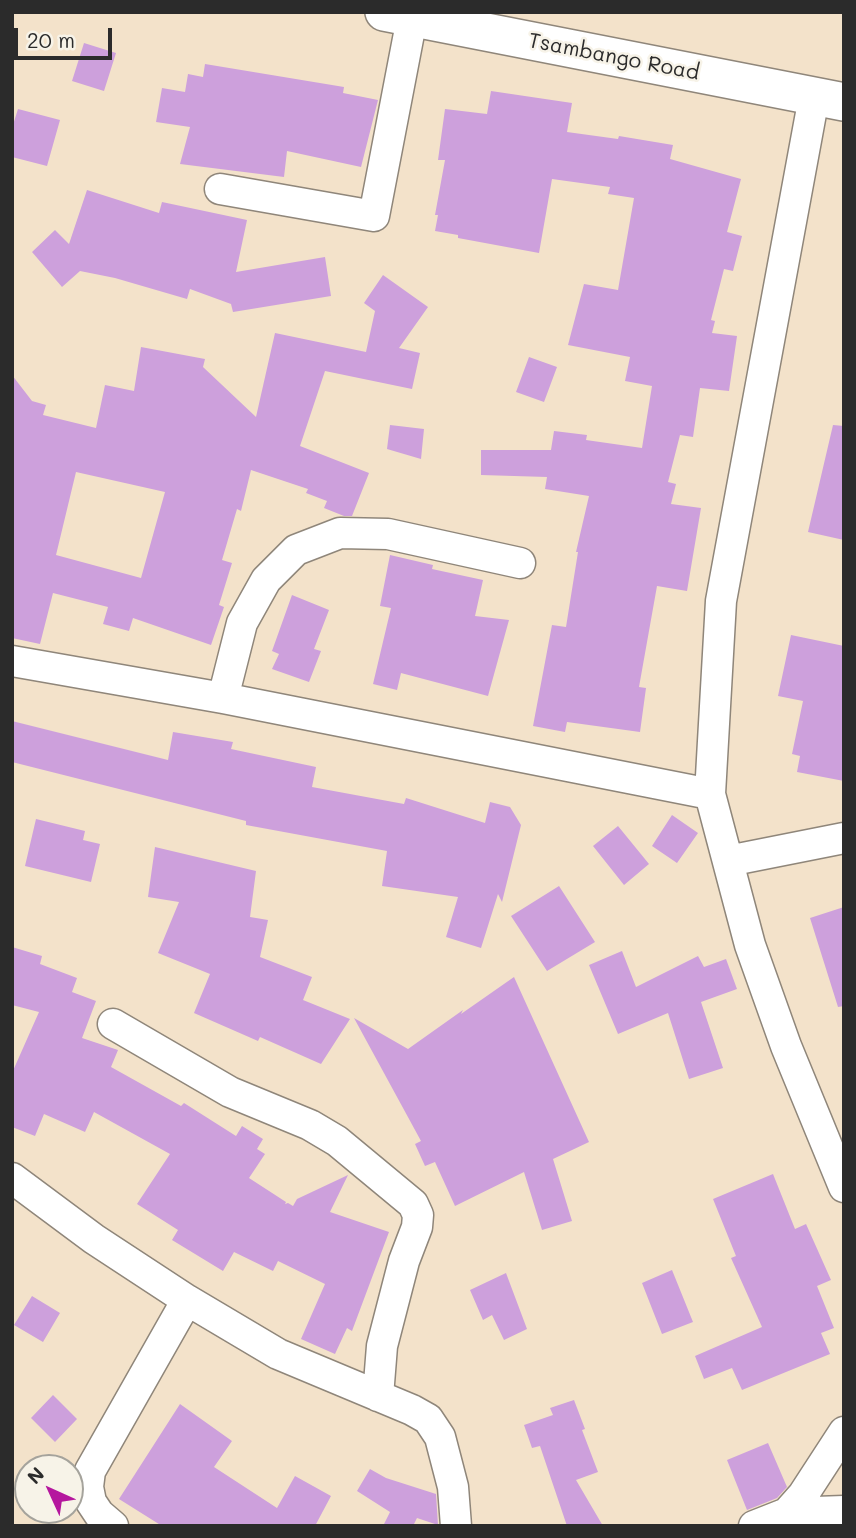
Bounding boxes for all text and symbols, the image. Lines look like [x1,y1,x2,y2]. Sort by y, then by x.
scale bar [18,14,116,58]
text: 20 m [27,26,75,53]
street label: Tsambango Road [526,28,702,86]
north arrow [14,1454,84,1524]
text: N [21,1461,49,1489]

